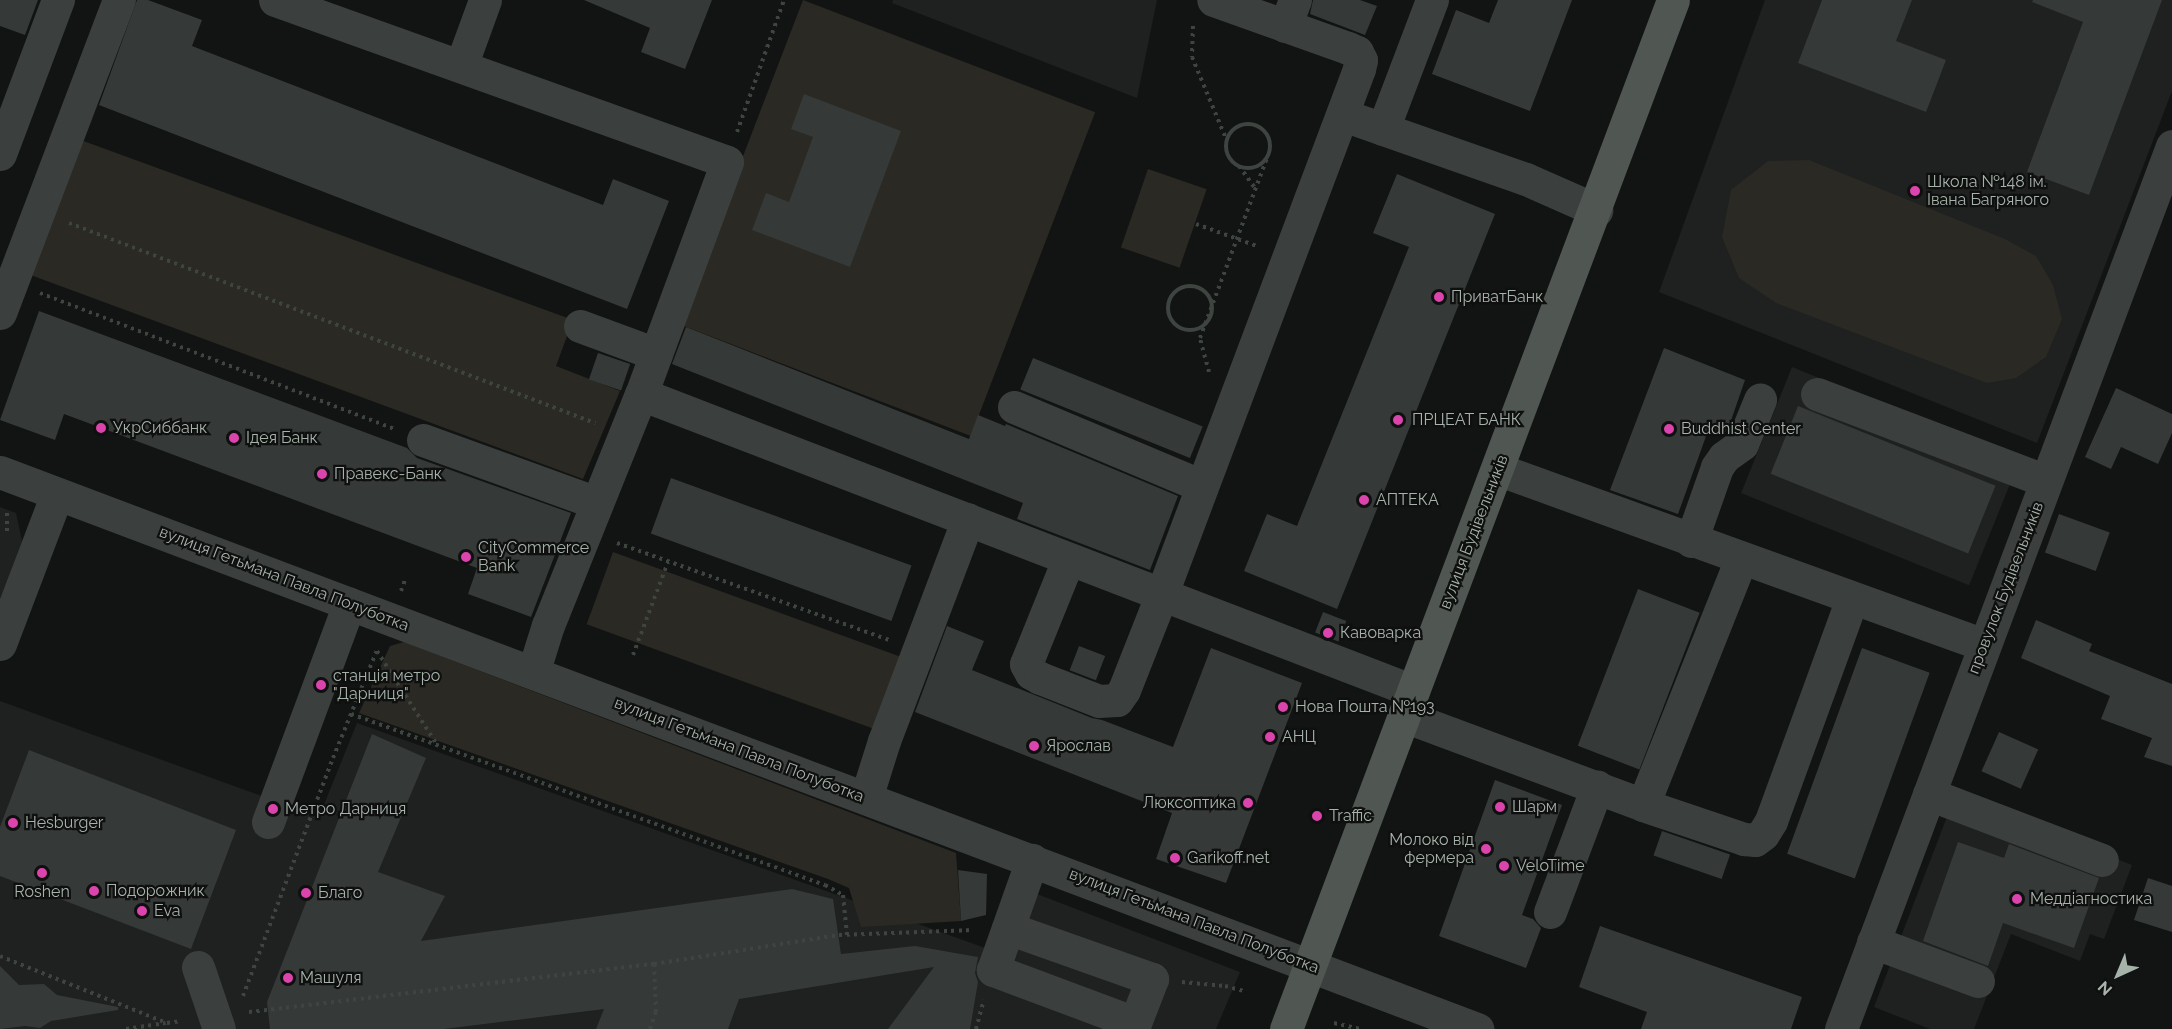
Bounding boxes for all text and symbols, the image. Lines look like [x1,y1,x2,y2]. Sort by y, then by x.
place label: Школа №148 ім. Івана Багряного [1927,172,2049,210]
marker: Школа №148 ім. Івана Багряного [1908,184,1922,198]
place label: ПриватБанк [1451,287,1543,307]
marker: ПриватБанк [1432,290,1446,304]
place label: ПРЦЕАТ БАНК [1412,410,1521,430]
marker: ПРЦЕАТ БАНК [1389,411,1407,429]
place label: УкрСиббанк [113,418,207,438]
place label: Buddhist Center [1681,419,1801,439]
marker: УкрСиббанк [94,421,108,435]
marker: Buddhist Center [1662,422,1676,436]
place label: Ідея Банк [246,428,318,448]
marker: Ідея Банк [227,431,241,445]
street label: вулиця Будівельників [1436,452,1512,612]
place label: Правекс-Банк [334,464,442,484]
marker: Правекс-Банк [315,467,329,481]
place label: АПТЕКА [1376,490,1439,510]
marker: АПТЕКА [1357,493,1371,507]
street label: провулок Будівельників [1964,499,2048,677]
street label: вулиця Гетьмана Павла Полуботка [156,522,412,636]
place label: CityCommerce Bank [478,538,589,576]
marker: CityCommerce Bank [459,550,473,564]
place label: Кавоварка [1340,623,1421,643]
marker: Кавоварка [1321,626,1335,640]
place label: станція метро "Дарниця" [333,666,440,704]
marker: станція метро "Дарниця" [314,678,328,692]
street label: вулиця Гетьмана Павла Полуботка [611,693,867,807]
place label: Нова Пошта №193 [1295,697,1435,717]
marker: Нова Пошта №193 [1276,700,1290,714]
place label: АНЦ [1282,727,1316,747]
marker: АНЦ [1263,730,1277,744]
place label: Ярослав [1046,736,1111,756]
marker: Ярослав [1027,739,1041,753]
place label: Люксоптика [1143,793,1236,813]
marker: Люксоптика [1241,796,1255,810]
place label: Шарм [1512,797,1557,817]
place label: Метро Дарниця [285,799,406,819]
marker: Шарм [1493,800,1507,814]
marker: Метро Дарниця [266,802,280,816]
place label: Traffic [1329,806,1372,826]
marker: Traffic [1310,809,1324,823]
place label: Hesburger [25,813,103,833]
marker: Hesburger [6,816,20,830]
place label: Молоко від фермера [1389,830,1474,868]
marker: Молоко від фермера [1479,842,1493,856]
place label: Garikoff.net [1187,848,1269,868]
marker: Garikoff.net [1168,851,1182,865]
place label: VeloTime [1516,856,1585,876]
marker: VeloTime [1497,859,1511,873]
street label: вулиця Гетьмана Павла Полуботка [1066,864,1322,978]
marker: Roshen [35,866,49,880]
place label: Подорожник [106,881,205,901]
place label: Roshen [14,882,70,902]
place label: Благо [318,883,362,903]
marker: Подорожник [87,884,101,898]
marker: Благо [299,886,313,900]
place label: Меддіагностика [2030,889,2152,909]
marker: Меддіагностика [2008,890,2026,908]
place label: Eva [154,901,180,921]
marker: Eva [135,904,149,918]
north arrow [2088,945,2148,1005]
place label: Машуля [300,968,362,988]
marker: Машуля [281,971,295,985]
text: N [2094,977,2116,999]

